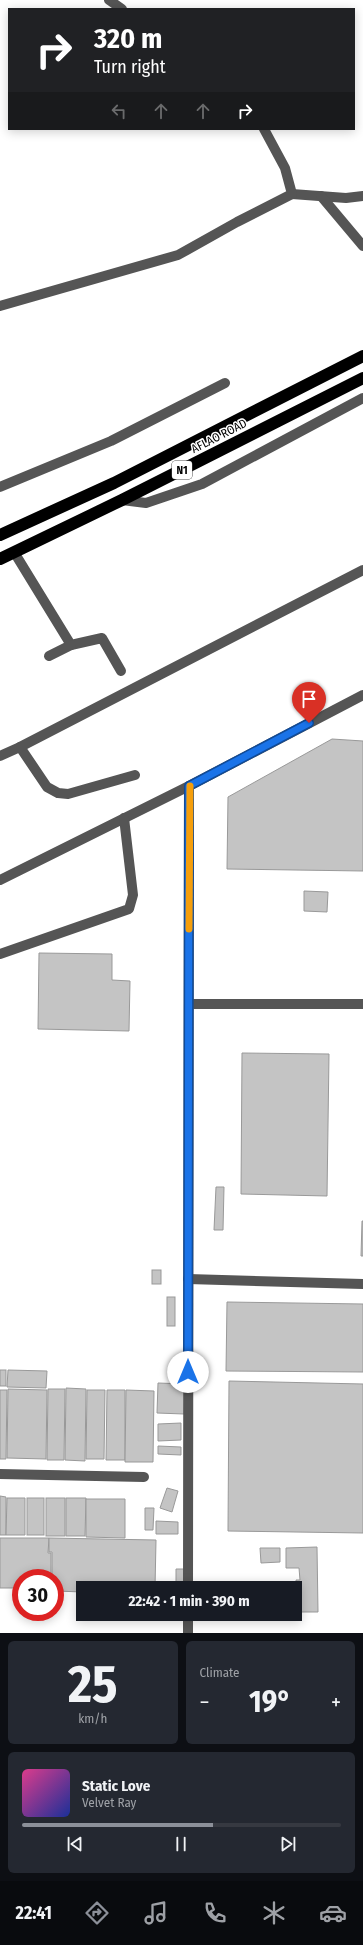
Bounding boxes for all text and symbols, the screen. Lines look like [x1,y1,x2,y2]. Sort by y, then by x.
text: 320 m [94,22,162,55]
icon: right [28,24,80,76]
text: Turn right [94,56,166,78]
icon: left [108,100,130,122]
icon: ahead [150,100,172,122]
icon: ahead [192,100,214,122]
icon: right [234,100,256,122]
street label: AFLAO ROAD [189,416,249,456]
road number: N1 [172,461,192,479]
pin [292,682,326,723]
icon: arrive [298,688,320,710]
position arrow [167,1351,209,1393]
speed limit sign: 30 [12,1569,64,1621]
text: 22:42 · 1 min · 390 m [128,1592,250,1610]
text: 25 [68,1653,118,1716]
text: Climate [200,1665,240,1680]
text: 19° [249,1684,291,1720]
text: − [200,1689,209,1716]
text: + [331,1689,341,1716]
text: km/h [78,1711,107,1726]
text: Static Love [82,1777,150,1795]
text: Velvet Ray [82,1795,136,1810]
icon: previous [64,1833,86,1855]
icon: pause [170,1833,192,1855]
icon: next [277,1833,299,1855]
icon: directions [83,1899,111,1927]
icon: music [142,1899,170,1927]
icon: phone [201,1899,229,1927]
icon: climate [260,1899,288,1927]
icon: car [319,1899,347,1927]
text: 22:41 [16,1902,52,1924]

